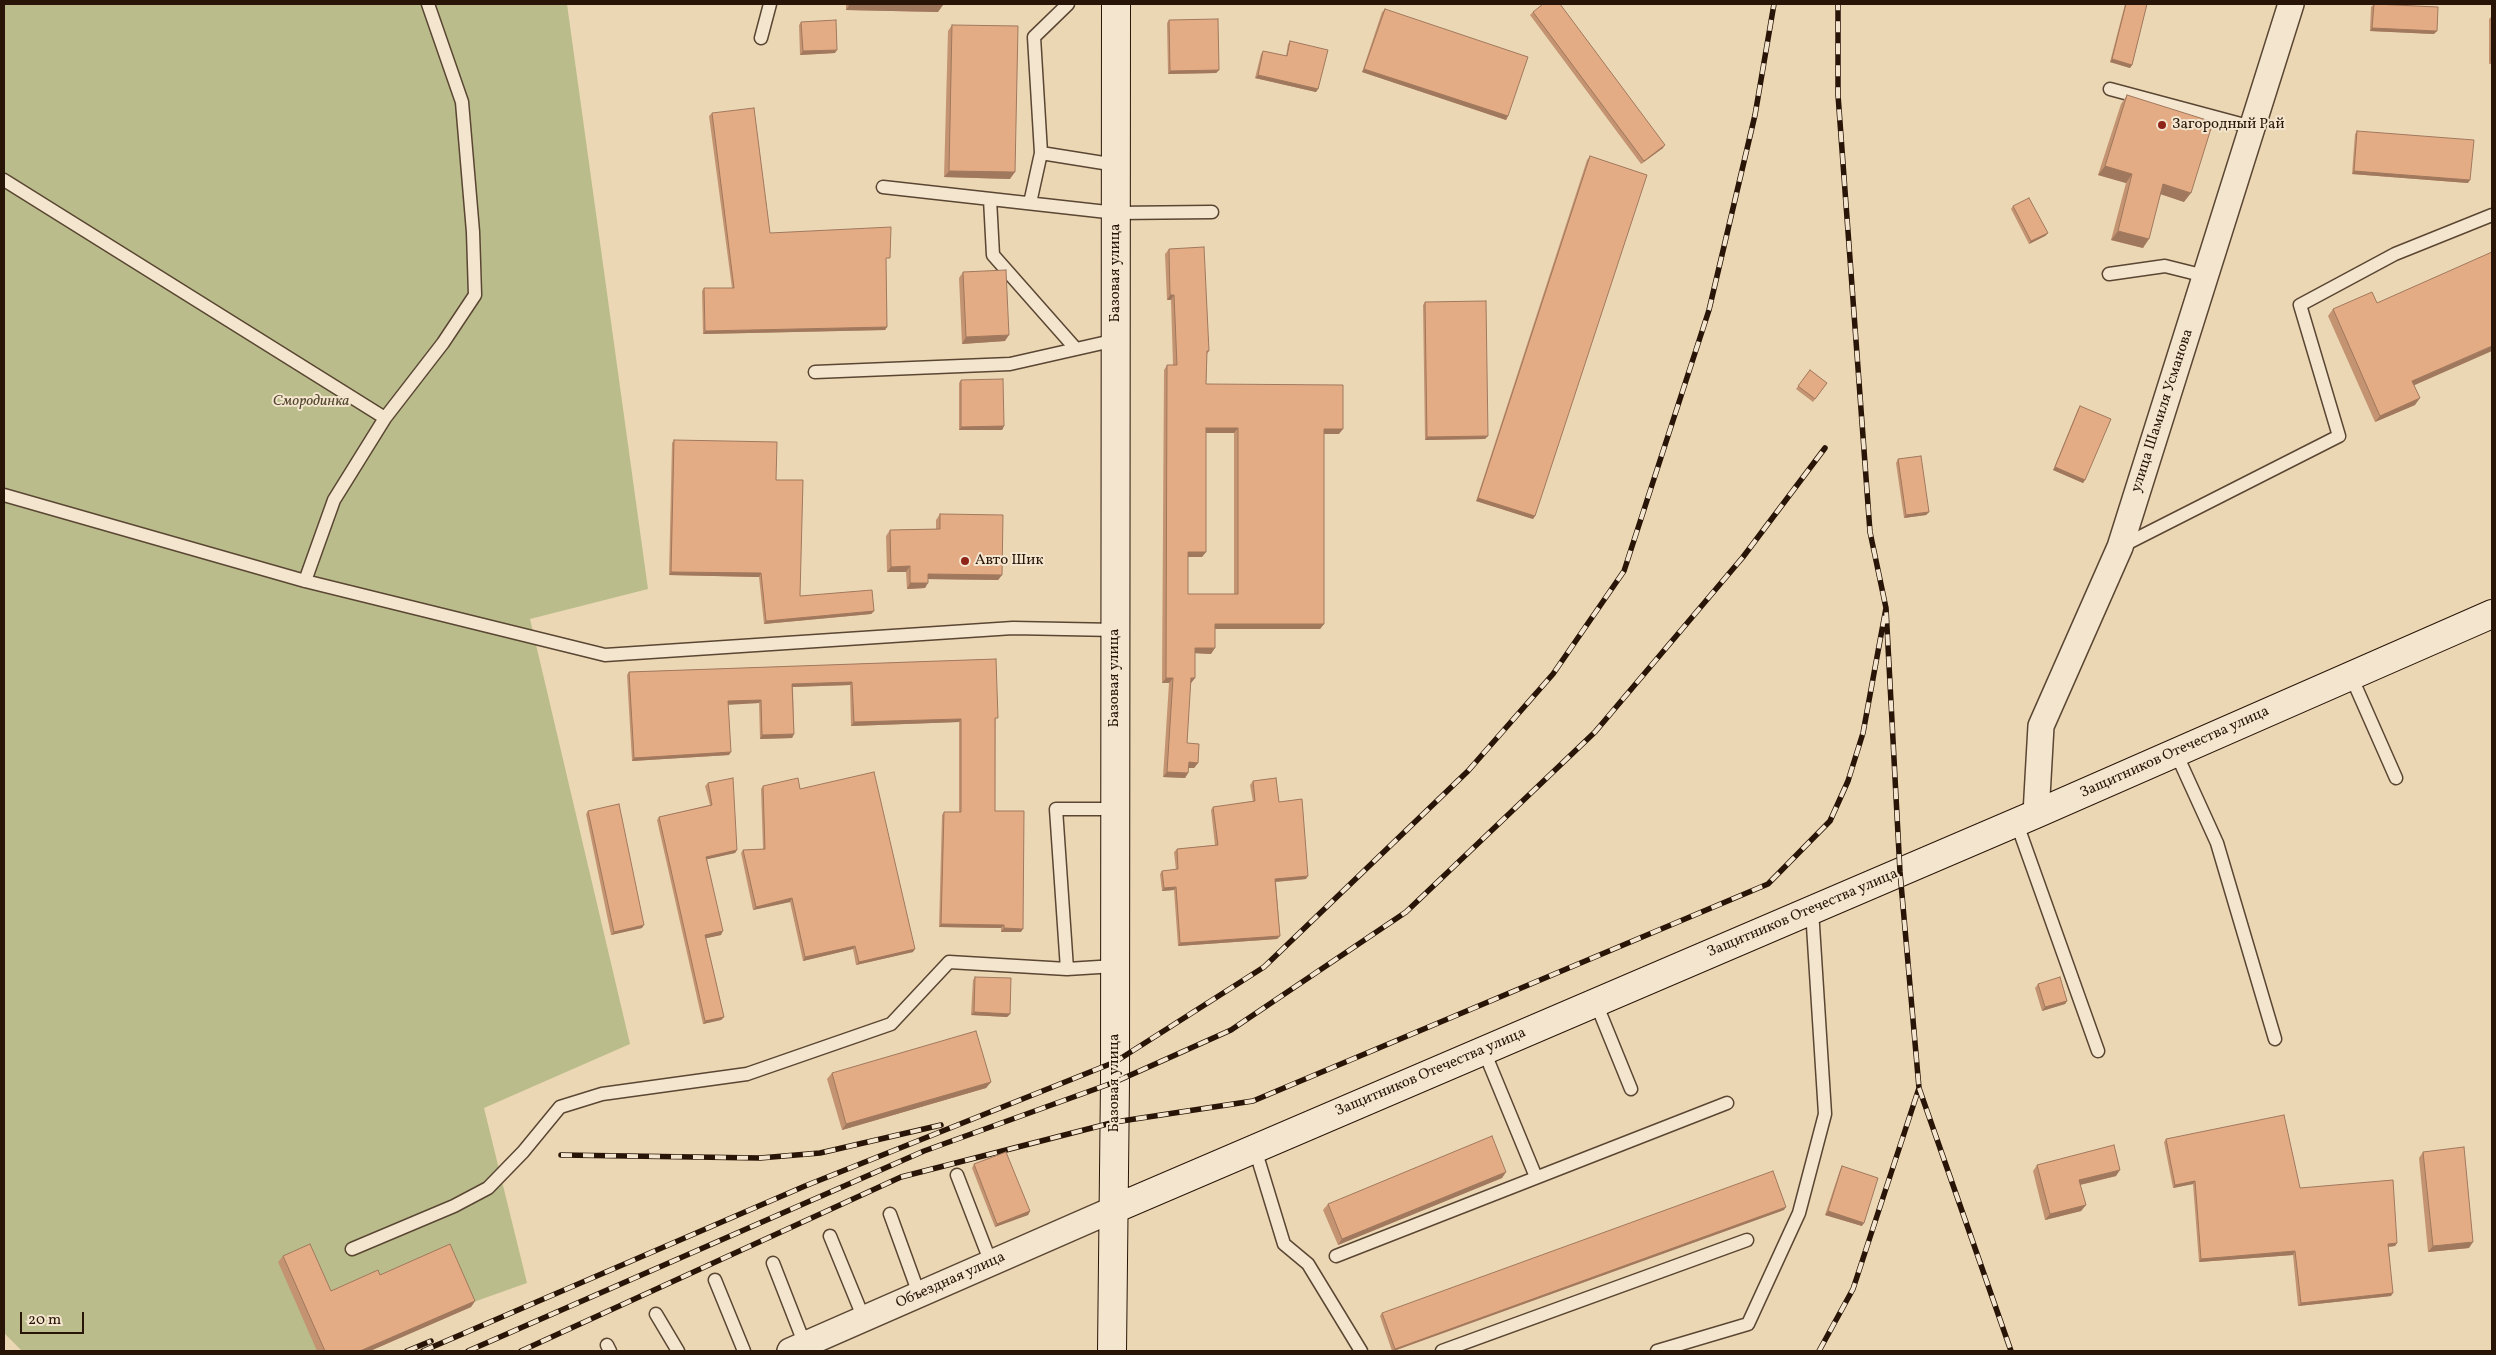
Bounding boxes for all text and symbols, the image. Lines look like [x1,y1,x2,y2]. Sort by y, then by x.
place label: Загородный Рай [2172,116,2285,134]
marker: Загородный Рай [2156,119,2168,131]
street label: Базовая улица [1107,224,1125,322]
street label: улица Шамиля Усманова [2128,327,2198,495]
park label: Смородинка [273,393,349,411]
place label: Авто Шик [975,552,1043,570]
marker: Авто Шик [959,555,971,567]
street label: Базовая улица [1106,629,1124,727]
street label: Защитников Отечества улица [2078,703,2272,803]
street label: Защитников Отечества улица [1705,866,1901,962]
street label: Защитников Отечества улица [1333,1025,1529,1121]
street label: Базовая улица [1106,1034,1124,1132]
street label: Объездная улица [894,1249,1008,1313]
scale bar [22,1302,86,1334]
text: 20 m [28,1310,61,1331]

